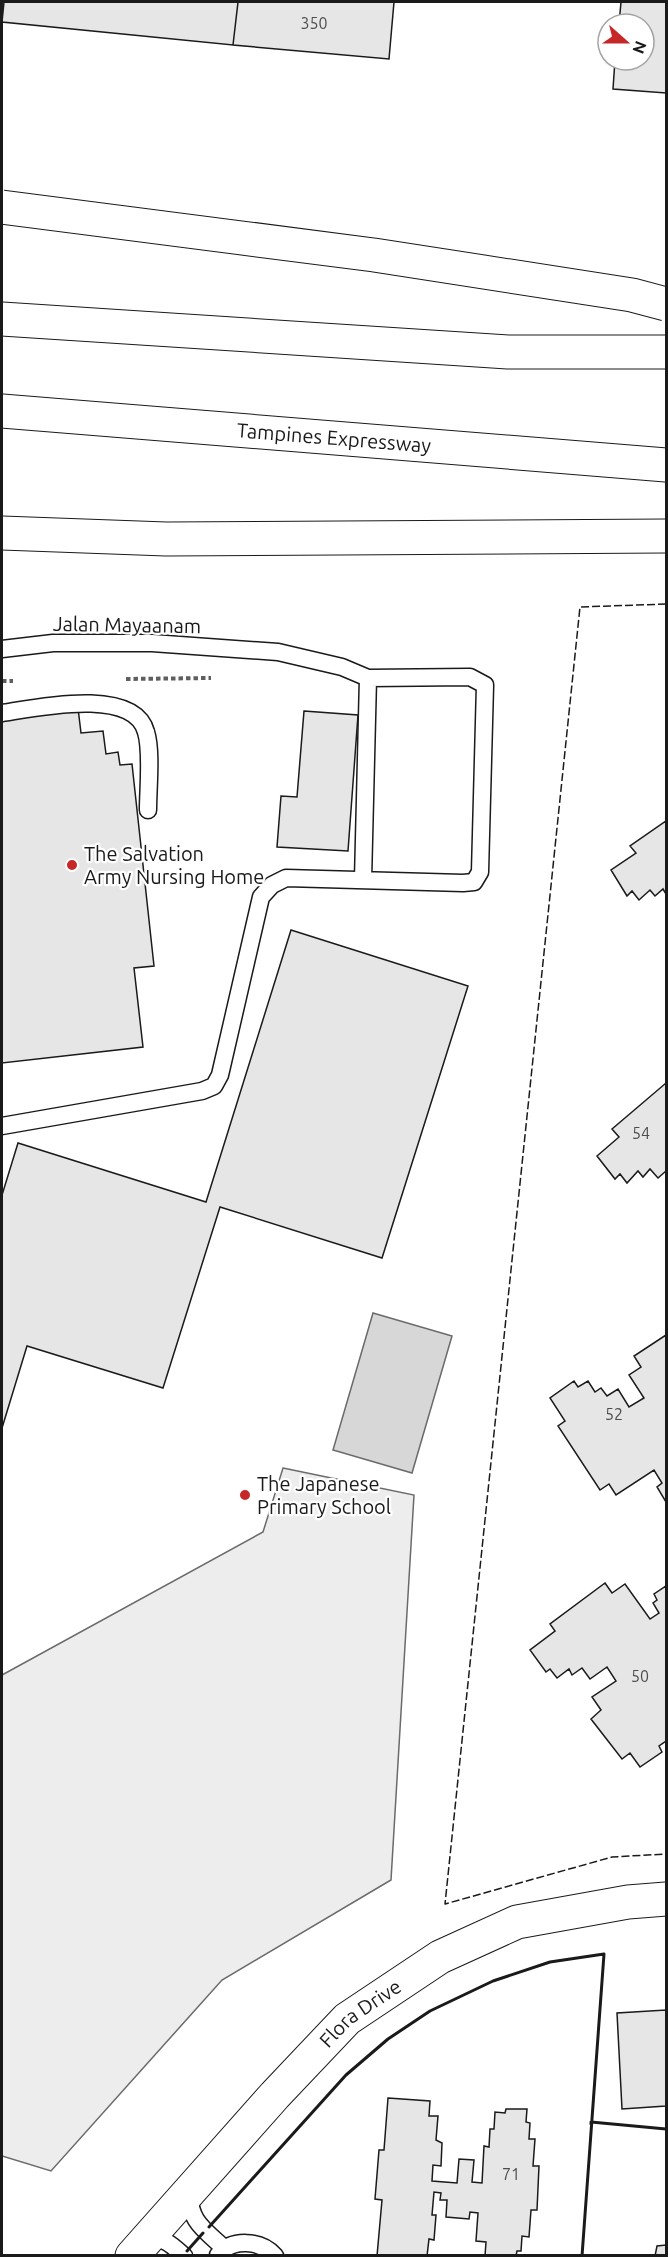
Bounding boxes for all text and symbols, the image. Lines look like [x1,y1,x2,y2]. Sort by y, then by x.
north arrow [596,12,656,72]
house number: 350 [300,14,328,32]
text: N [629,39,651,56]
street label: Tampines Expressway [236,418,432,457]
street label: Jalan Mayaanam [53,612,201,637]
place label: The Salvation Army Nursing Home [84,842,264,888]
marker: The Salvation Army Nursing Home [65,858,79,872]
house number: 54 [632,1124,650,1142]
house number: 52 [605,1405,623,1423]
place label: The Japanese Primary School [257,1472,391,1518]
marker: The Japanese Primary School [238,1488,252,1502]
house number: 50 [631,1667,649,1685]
street label: Flora Drive [314,1974,405,2052]
house number: 71 [502,2165,520,2183]

